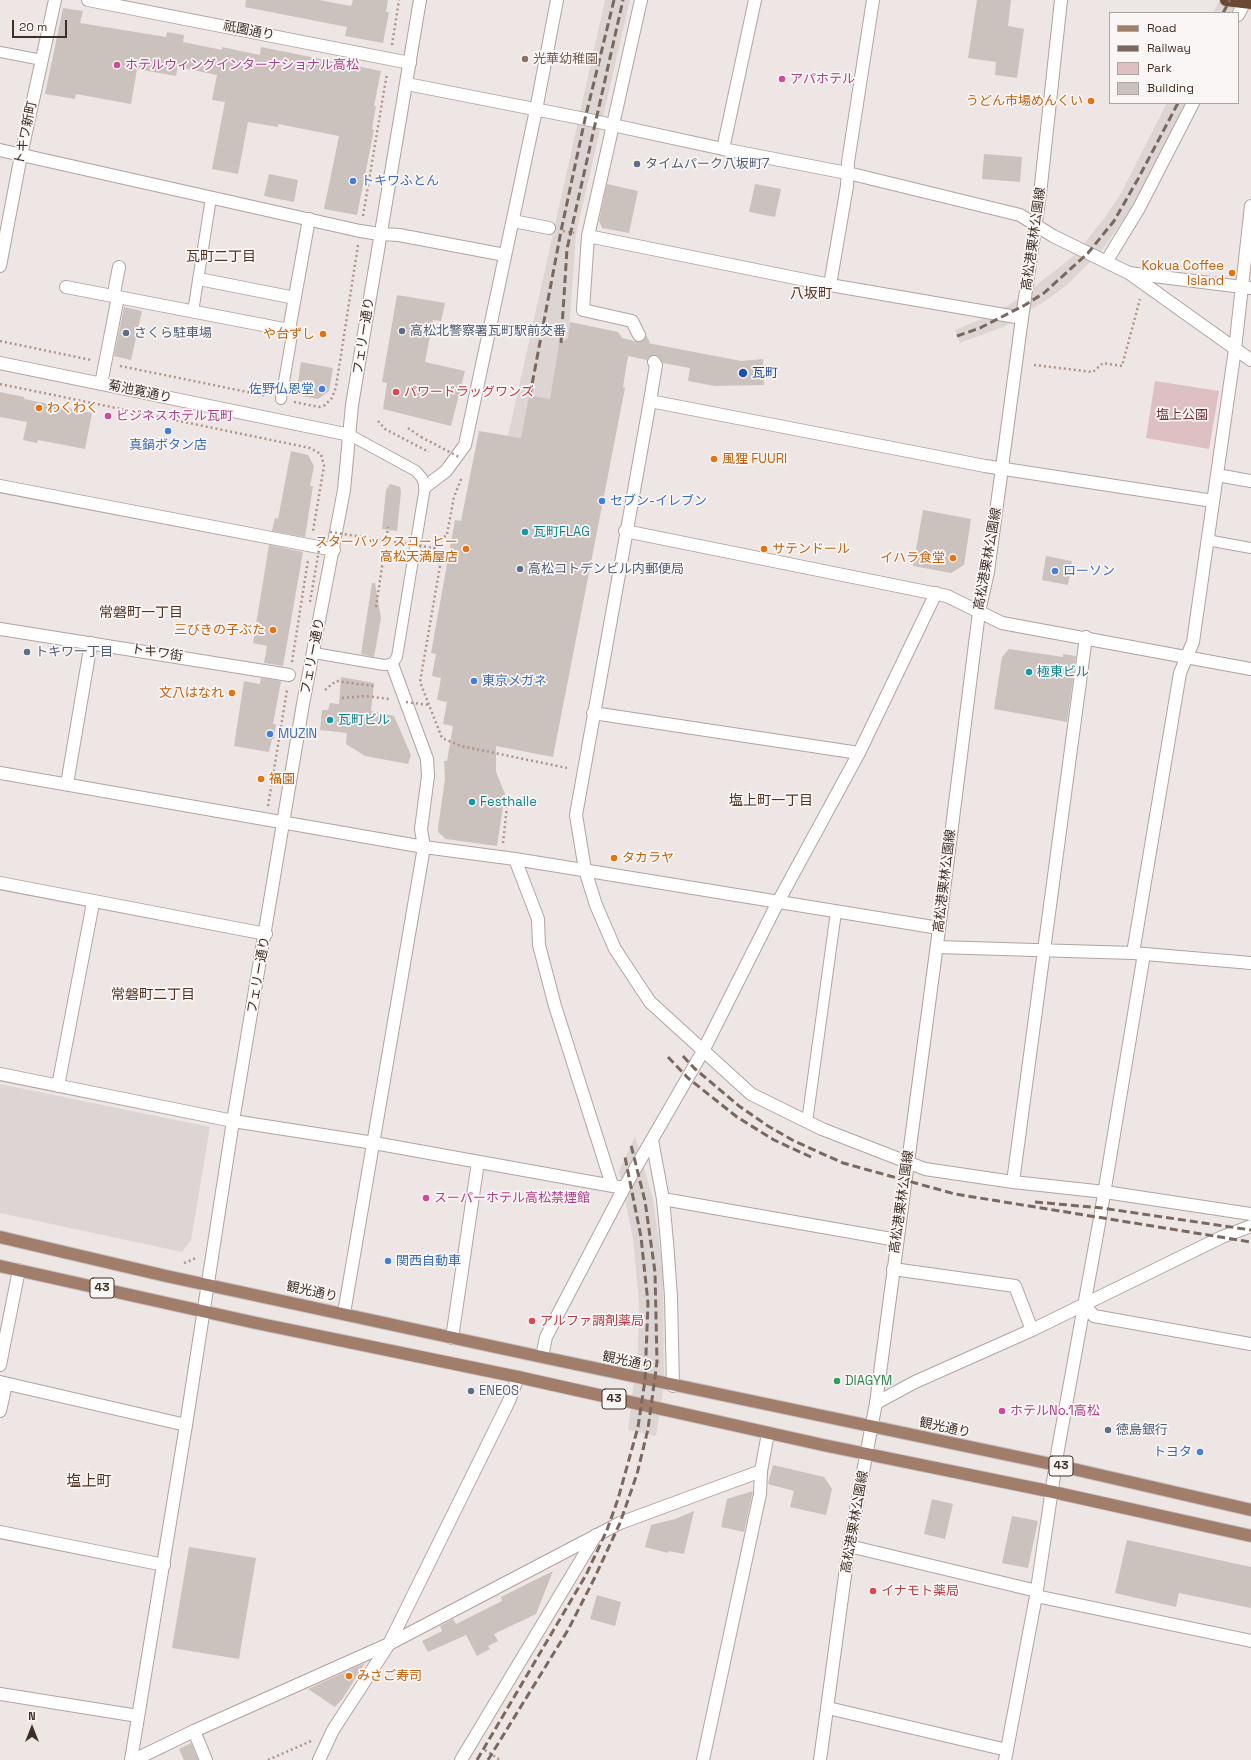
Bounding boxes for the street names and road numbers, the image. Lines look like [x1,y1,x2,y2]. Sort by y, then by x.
street label: 祇園通り [222,18,276,44]
street label: トキワ新町 [12,100,40,166]
street label: 高松港栗林公園線 [1019,186,1049,292]
street label: フェリー通り [350,296,378,376]
street label: 菊池寛通り [107,378,173,406]
street label: 高松港栗林公園線 [971,506,1005,612]
street label: フェリー通り [298,616,328,696]
street label: トキワ街 [130,641,184,665]
street label: 高松港栗林公園線 [931,828,959,934]
street label: フェリー通り [245,935,273,1015]
street label: 高松港栗林公園線 [887,1149,917,1255]
road number: 43 [90,1278,114,1298]
street label: 観光通り [285,1279,339,1305]
street label: 観光通り [601,1349,655,1375]
road number: 43 [602,1389,626,1409]
street label: 観光通り [918,1415,972,1441]
road number: 43 [1049,1456,1073,1476]
street label: 高松港栗林公園線 [838,1469,872,1575]

